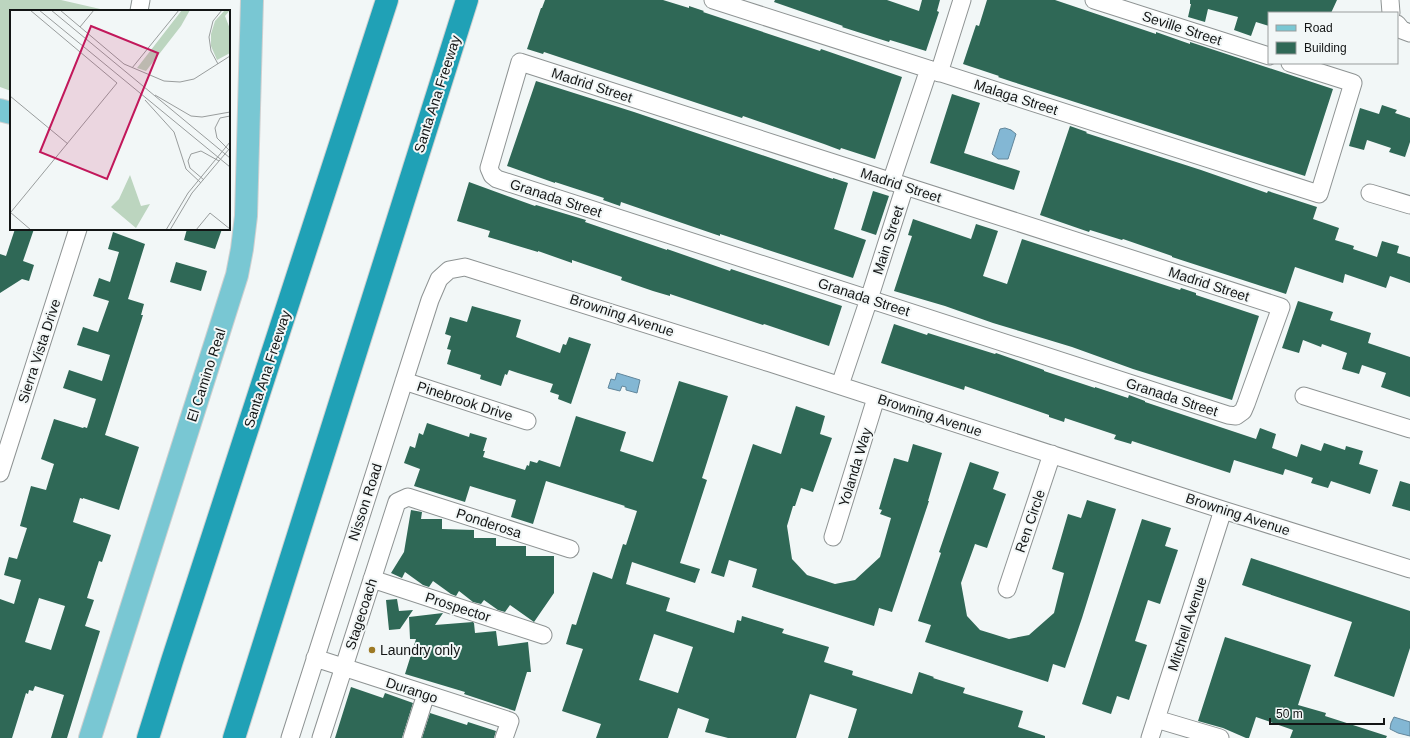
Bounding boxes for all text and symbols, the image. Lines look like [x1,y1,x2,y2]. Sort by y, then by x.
street label: Seville Street [1140,8,1224,48]
inset map [10,10,230,230]
legend [1268,12,1398,64]
text: Road [1304,21,1333,35]
street label: Santa Ana Freeway [411,33,463,155]
text: Building [1304,41,1347,55]
street label: Madrid Street [550,64,635,106]
street label: Malaga Street [972,76,1060,118]
street label: Madrid Street [859,164,944,206]
street label: Granada Street [508,176,604,220]
street label: Main Street [869,203,907,277]
street label: Madrid Street [1167,263,1252,305]
street label: Granada Street [816,275,912,319]
street label: Browning Avenue [568,291,676,339]
street label: Sierra Vista Drive [15,297,63,405]
street label: Santa Ana Freeway [241,308,293,430]
street label: El Camino Real [183,326,229,424]
street label: Granada Street [1124,375,1220,419]
street label: Pinebrook Drive [415,378,515,424]
street label: Browning Avenue [876,391,984,439]
street label: Yolanda Way [835,426,875,508]
street label: Nisson Road [345,461,385,543]
street label: Ren Circle [1012,487,1048,555]
street label: Browning Avenue [1184,490,1292,538]
street label: Ponderosa [454,505,524,541]
street label: Mitchell Avenue [1164,575,1210,673]
street label: Stagecoach [342,576,380,652]
street label: Prospector [423,589,493,625]
place label: Laundry only [380,642,460,658]
marker: Laundry only [367,645,377,655]
street label: Durango [384,674,440,706]
scale bar [1270,700,1384,726]
text: 50 m [1276,707,1303,721]

